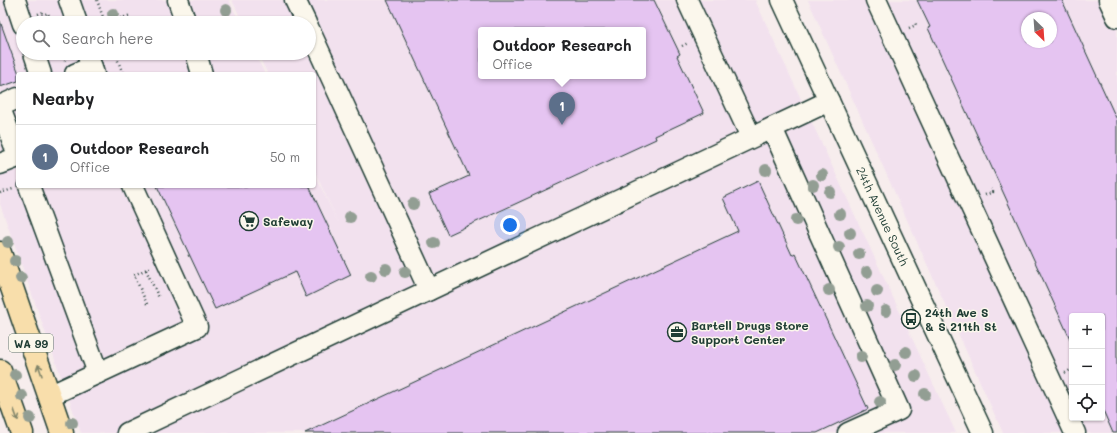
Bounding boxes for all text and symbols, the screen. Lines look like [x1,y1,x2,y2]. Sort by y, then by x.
north arrow [1021,12,1057,48]
search box [16,16,316,60]
icon: search [30,27,52,49]
popup [478,27,646,79]
text: Search here [62,28,153,48]
text: Outdoor Research [493,35,631,55]
text: Office [493,55,533,72]
text: Nearby [32,87,94,109]
pin: 1 [549,92,575,125]
text: Outdoor Research [70,138,209,158]
text: 1 [42,148,48,165]
text: 50 m [270,148,300,165]
text: Office [70,158,110,175]
street label: 24th Avenue South [853,164,913,268]
supermarket icon: Safeway [238,210,260,232]
place label: Safeway [263,213,314,229]
your location [500,215,520,235]
place label: 24th Ave S & S 211th St [925,304,997,334]
bus stop icon: 24th Ave S & S 211th St [900,308,922,330]
map controls [1069,313,1105,421]
button: + [1069,313,1105,349]
place label: Bartell Drugs Store Support Center [691,317,809,347]
office icon: Bartell Drugs Store Support Center [666,321,688,343]
road number: WA 99 [9,334,53,352]
button: − [1069,349,1105,385]
one-way arrow [36,364,44,376]
button: locate [1069,385,1105,421]
one-way arrow [13,409,20,422]

